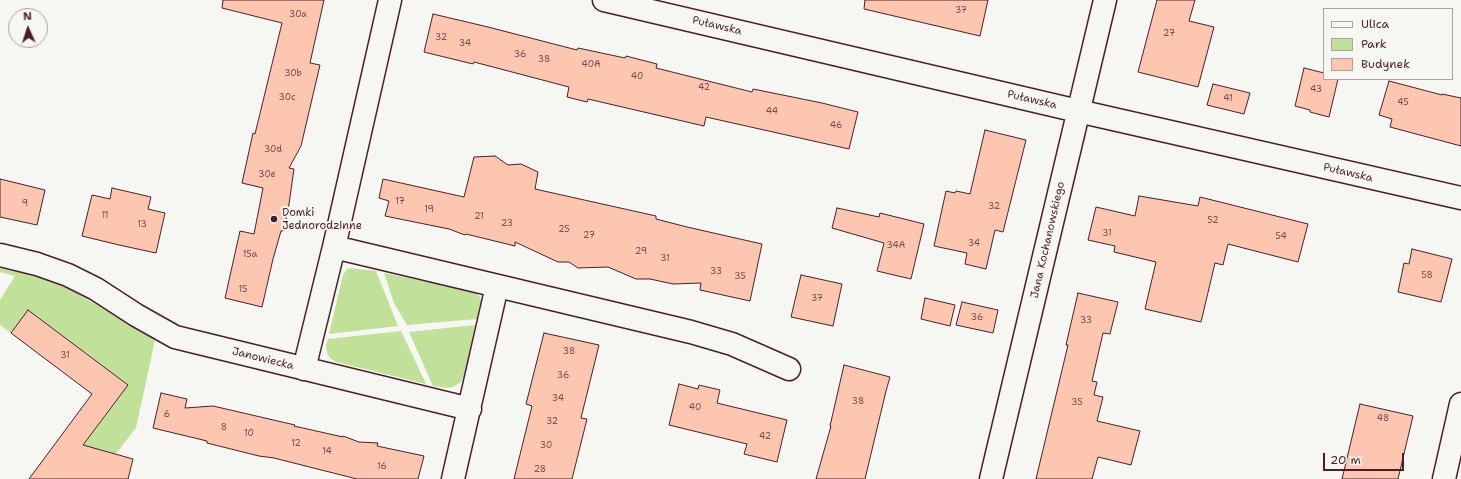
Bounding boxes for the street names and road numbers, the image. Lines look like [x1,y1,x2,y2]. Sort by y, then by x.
street label: Puławska [691,14,743,38]
street label: Puławska [1006,88,1058,112]
street label: Puławska [1322,161,1374,185]
street label: Jana Kochanowskiego [1028,180,1068,300]
street label: Janowiecka [231,345,295,373]

